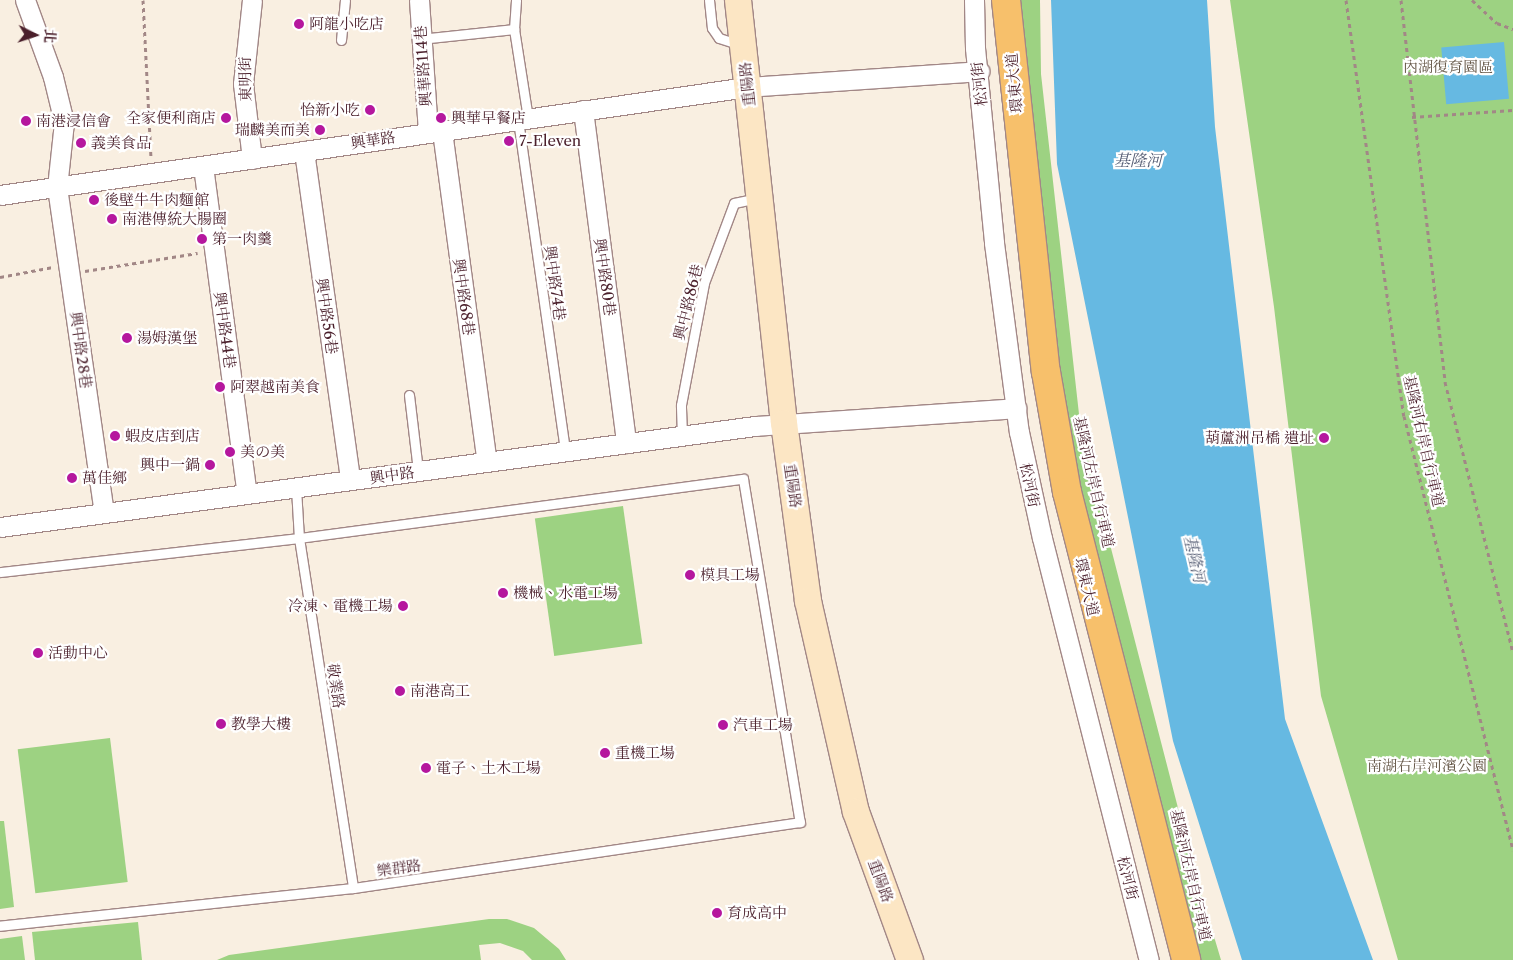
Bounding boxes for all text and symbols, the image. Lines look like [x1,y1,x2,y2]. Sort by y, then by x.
north arrow [10,10,60,60]
place label: 阿龍小吃店 [309,15,384,33]
marker: 阿龍小吃店 [293,18,305,30]
street label: 興華路114巷 [411,25,435,107]
text: 北 [40,28,59,44]
street label: 環東大道 [1002,52,1026,114]
street label: 東明街 [236,56,254,102]
park label: 內湖復育園區 [1403,58,1493,76]
street label: 重陽路 [736,61,758,107]
street label: 松河街 [967,61,991,107]
place label: 怡新小吃 [300,101,360,119]
marker: 怡新小吃 [364,104,376,116]
place label: 全家便利商店 [126,109,216,127]
place label: 興華早餐店 [451,109,526,127]
place label: 南港浸信會 [36,112,111,130]
marker: 全家便利商店 [220,112,232,124]
marker: 興華早餐店 [435,112,447,124]
marker: 南港浸信會 [20,115,32,127]
place label: 瑞麟美而美 [235,121,310,139]
marker: 瑞麟美而美 [314,124,326,136]
street label: 興華路 [349,128,397,152]
place label: 7-Eleven [519,132,581,150]
place label: 義美食品 [91,134,151,152]
marker: 7-Eleven [503,135,515,147]
marker: 義美食品 [75,137,87,149]
water label: 基隆河 [1114,150,1162,170]
place label: 後壁牛牛肉麵館 [104,191,209,209]
marker: 後壁牛牛肉麵館 [88,194,100,206]
place label: 南港傳統大腸圈 [122,210,227,228]
marker: 南港傳統大腸圈 [106,213,118,225]
place label: 第一肉羹 [212,230,272,248]
marker: 第一肉羹 [196,233,208,245]
street label: 興中路80巷 [591,237,619,317]
street label: 興中路74巷 [541,244,569,322]
street label: 興中路68巷 [450,257,478,337]
street label: 興中路86巷 [670,262,706,342]
street label: 興中路56巷 [313,277,341,355]
street label: 興中路44巷 [211,290,239,370]
street label: 興中路28巷 [67,310,95,390]
place label: 湯姆漢堡 [137,329,197,347]
marker: 湯姆漢堡 [121,332,133,344]
street label: 基隆河右岸自行車道 [1400,373,1448,509]
place label: 阿翠越南美食 [230,378,320,396]
marker: 阿翠越南美食 [214,381,226,393]
street label: 基隆河左岸自行車道 [1070,414,1118,550]
place label: 蝦皮店到店 [125,427,200,445]
place label: 葫蘆洲吊橋 遺址 [1205,429,1314,447]
marker: 蝦皮店到店 [109,430,121,442]
marker: 葫蘆洲吊橋 遺址 [1318,432,1330,444]
place label: 美の美 [240,443,285,461]
marker: 美の美 [224,446,236,458]
place label: 興中一鍋 [140,456,200,474]
marker: 興中一鍋 [204,459,216,471]
street label: 松河街 [1017,461,1043,509]
street label: 重陽路 [781,462,805,510]
street label: 興中路 [368,463,416,487]
place label: 萬佳鄉 [82,469,127,487]
marker: 萬佳鄉 [66,472,78,484]
water label: 基隆河 [1180,533,1210,585]
street label: 環東大道 [1071,556,1103,618]
place label: 模具工場 [700,566,760,584]
marker: 模具工場 [684,569,696,581]
place label: 機械、水電工場 [513,584,618,602]
marker: 機械、水電工場 [497,587,509,599]
place label: 冷凍、電機工場 [288,597,393,615]
marker: 冷凍、電機工場 [397,600,409,612]
place label: 活動中心 [48,644,108,662]
marker: 活動中心 [32,647,44,659]
street label: 敬業路 [324,662,348,710]
place label: 南港高工 [410,682,470,700]
marker: 南港高工 [394,685,406,697]
place label: 教學大樓 [231,715,291,733]
place label: 汽車工場 [733,716,793,734]
marker: 教學大樓 [215,718,227,730]
marker: 汽車工場 [717,719,729,731]
place label: 重機工場 [615,744,675,762]
marker: 重機工場 [599,747,611,759]
park label: 南湖右岸河濱公園 [1367,757,1487,775]
place label: 電子、土木工場 [436,759,541,777]
marker: 電子、土木工場 [420,762,432,774]
street label: 基隆河左岸自行車道 [1167,807,1215,943]
street label: 松河街 [1114,854,1142,902]
street label: 樂群路 [375,856,423,880]
street label: 重陽路 [865,857,897,905]
place label: 育成高中 [727,904,787,922]
marker: 育成高中 [711,907,723,919]

